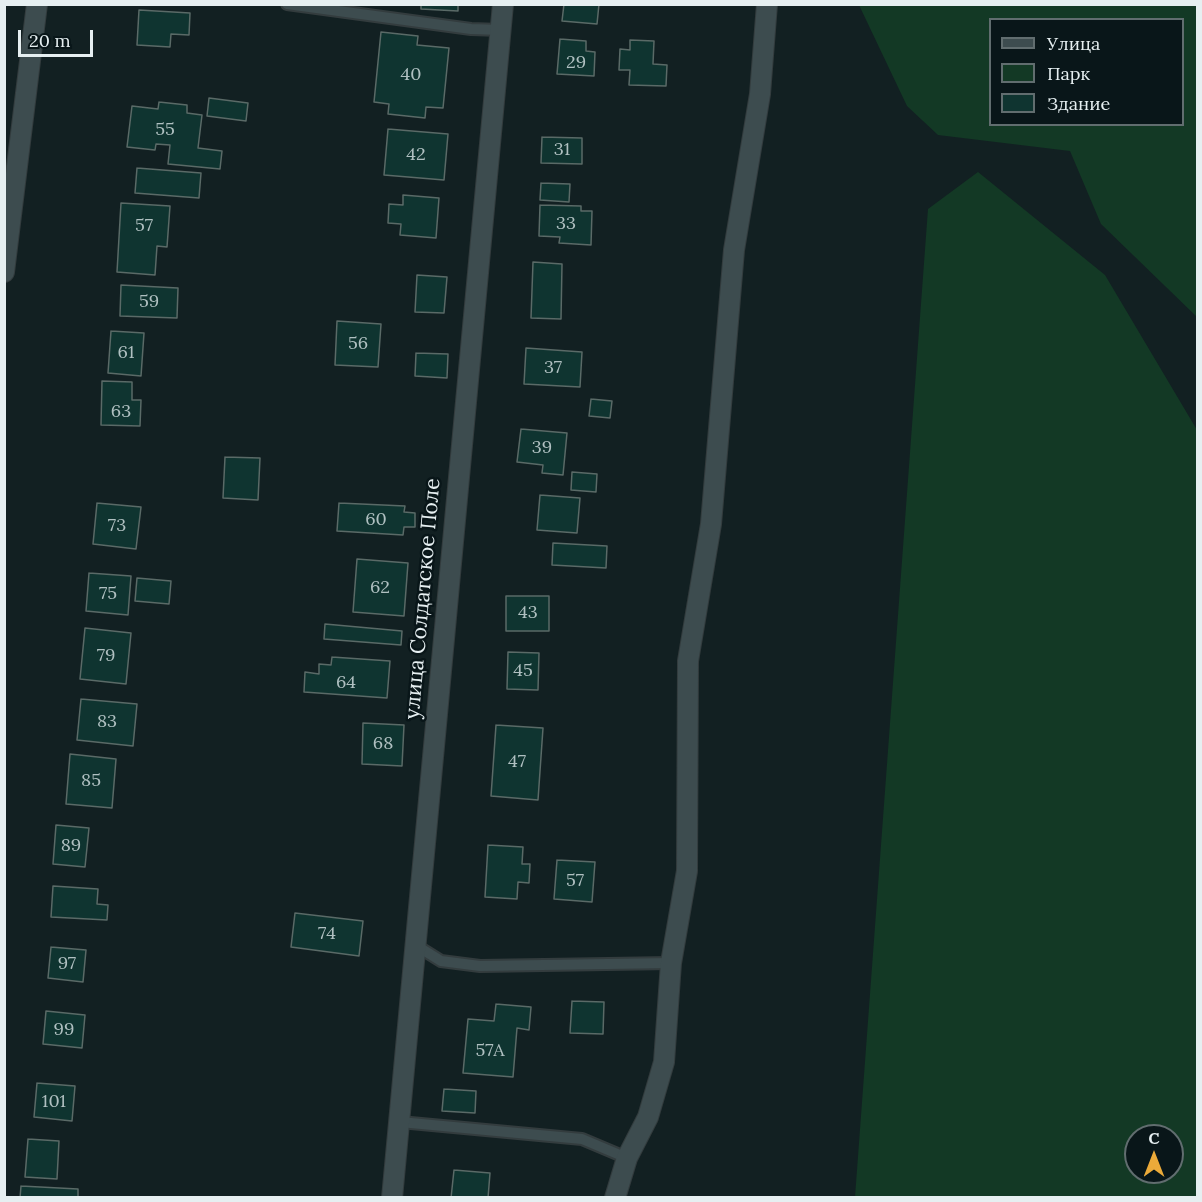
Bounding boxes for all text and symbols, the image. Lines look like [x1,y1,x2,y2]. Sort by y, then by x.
scale bar [21,18,96,56]
legend [989,18,1184,126]
text: 20 m [29,29,71,52]
text: Улица [1047,32,1100,55]
house number: 29 [566,52,586,74]
text: Парк [1047,62,1090,85]
house number: 40 [401,64,421,86]
text: Здание [1047,92,1110,115]
house number: 55 [155,119,175,141]
house number: 31 [554,139,570,161]
house number: 42 [406,144,426,166]
house number: 33 [556,213,576,235]
house number: 57 [135,215,153,237]
house number: 59 [139,291,159,313]
house number: 56 [348,333,368,355]
house number: 61 [118,342,134,364]
house number: 37 [544,357,562,379]
house number: 63 [111,401,131,423]
house number: 39 [532,437,552,459]
street label: улица Солдатское Поле [400,477,446,721]
house number: 60 [365,509,387,531]
house number: 73 [108,515,126,537]
house number: 62 [370,577,390,599]
house number: 75 [99,583,117,605]
house number: 43 [518,602,538,624]
house number: 79 [97,645,115,667]
house number: 45 [513,660,533,682]
house number: 64 [336,672,356,694]
house number: 83 [97,711,117,733]
house number: 68 [373,733,393,755]
house number: 47 [508,751,526,773]
house number: 85 [81,770,101,792]
house number: 89 [61,835,81,857]
house number: 57 [566,870,584,892]
house number: 74 [318,923,336,945]
house number: 97 [58,953,76,975]
house number: 99 [54,1019,74,1041]
house number: 57А [476,1040,504,1062]
house number: 101 [42,1091,66,1113]
north arrow [1124,1124,1184,1184]
text: С [1148,1128,1160,1148]

